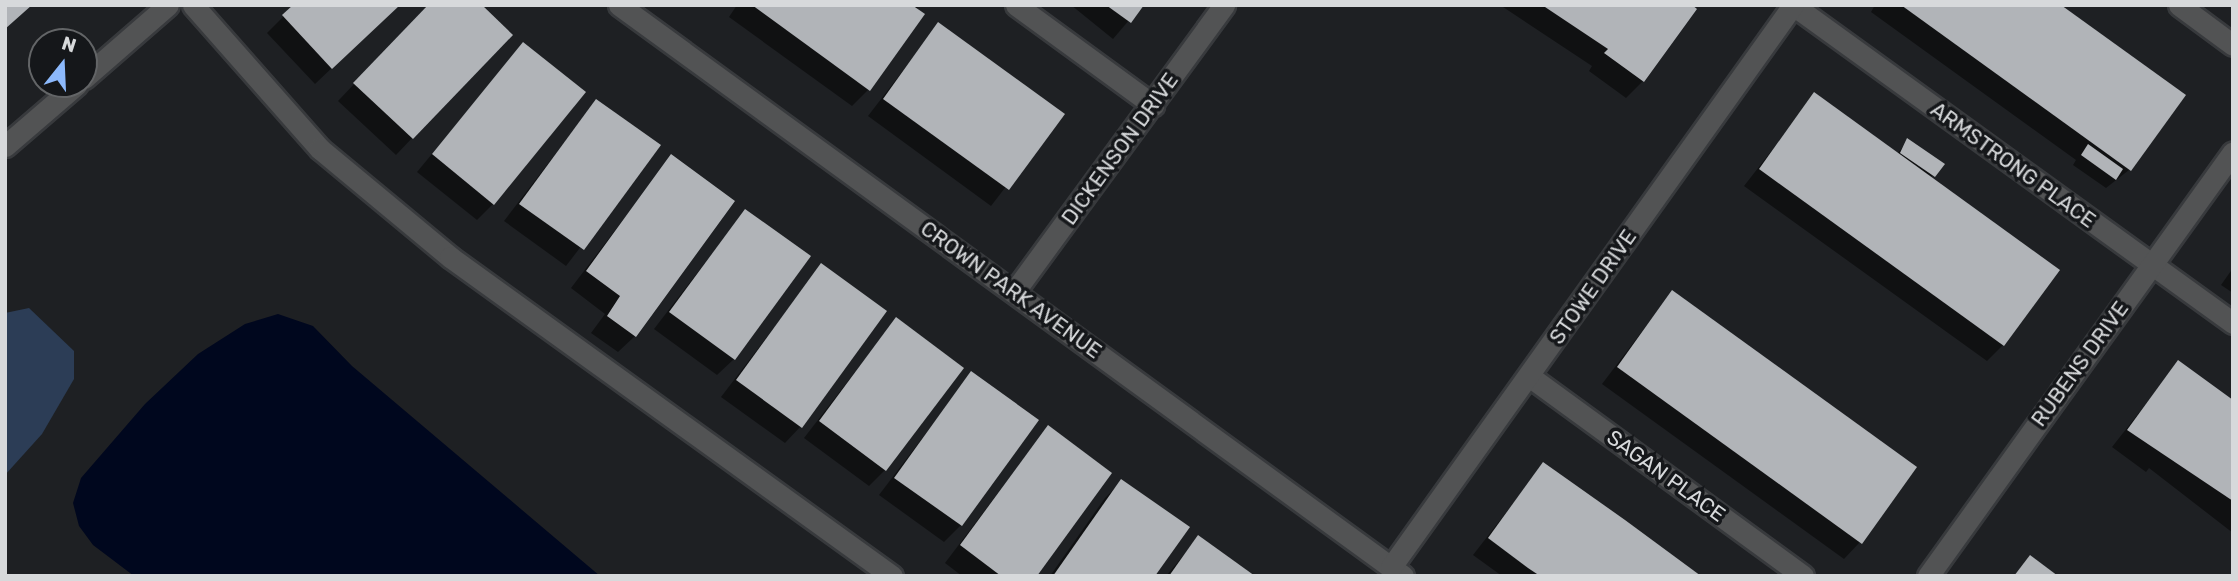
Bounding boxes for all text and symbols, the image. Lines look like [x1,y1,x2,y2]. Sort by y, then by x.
north arrow [28,28,98,98]
text: N [59,31,79,58]
street label: DICKENSON DRIVE [1056,68,1184,230]
street label: ARMSTRONG PLACE [1926,97,2100,233]
street label: CROWN PARK AVENUE [915,216,1107,364]
street label: STOWE DRIVE [1544,225,1642,349]
street label: RUBENS DRIVE [2026,297,2134,431]
street label: SAGAN PLACE [1602,425,1730,527]

